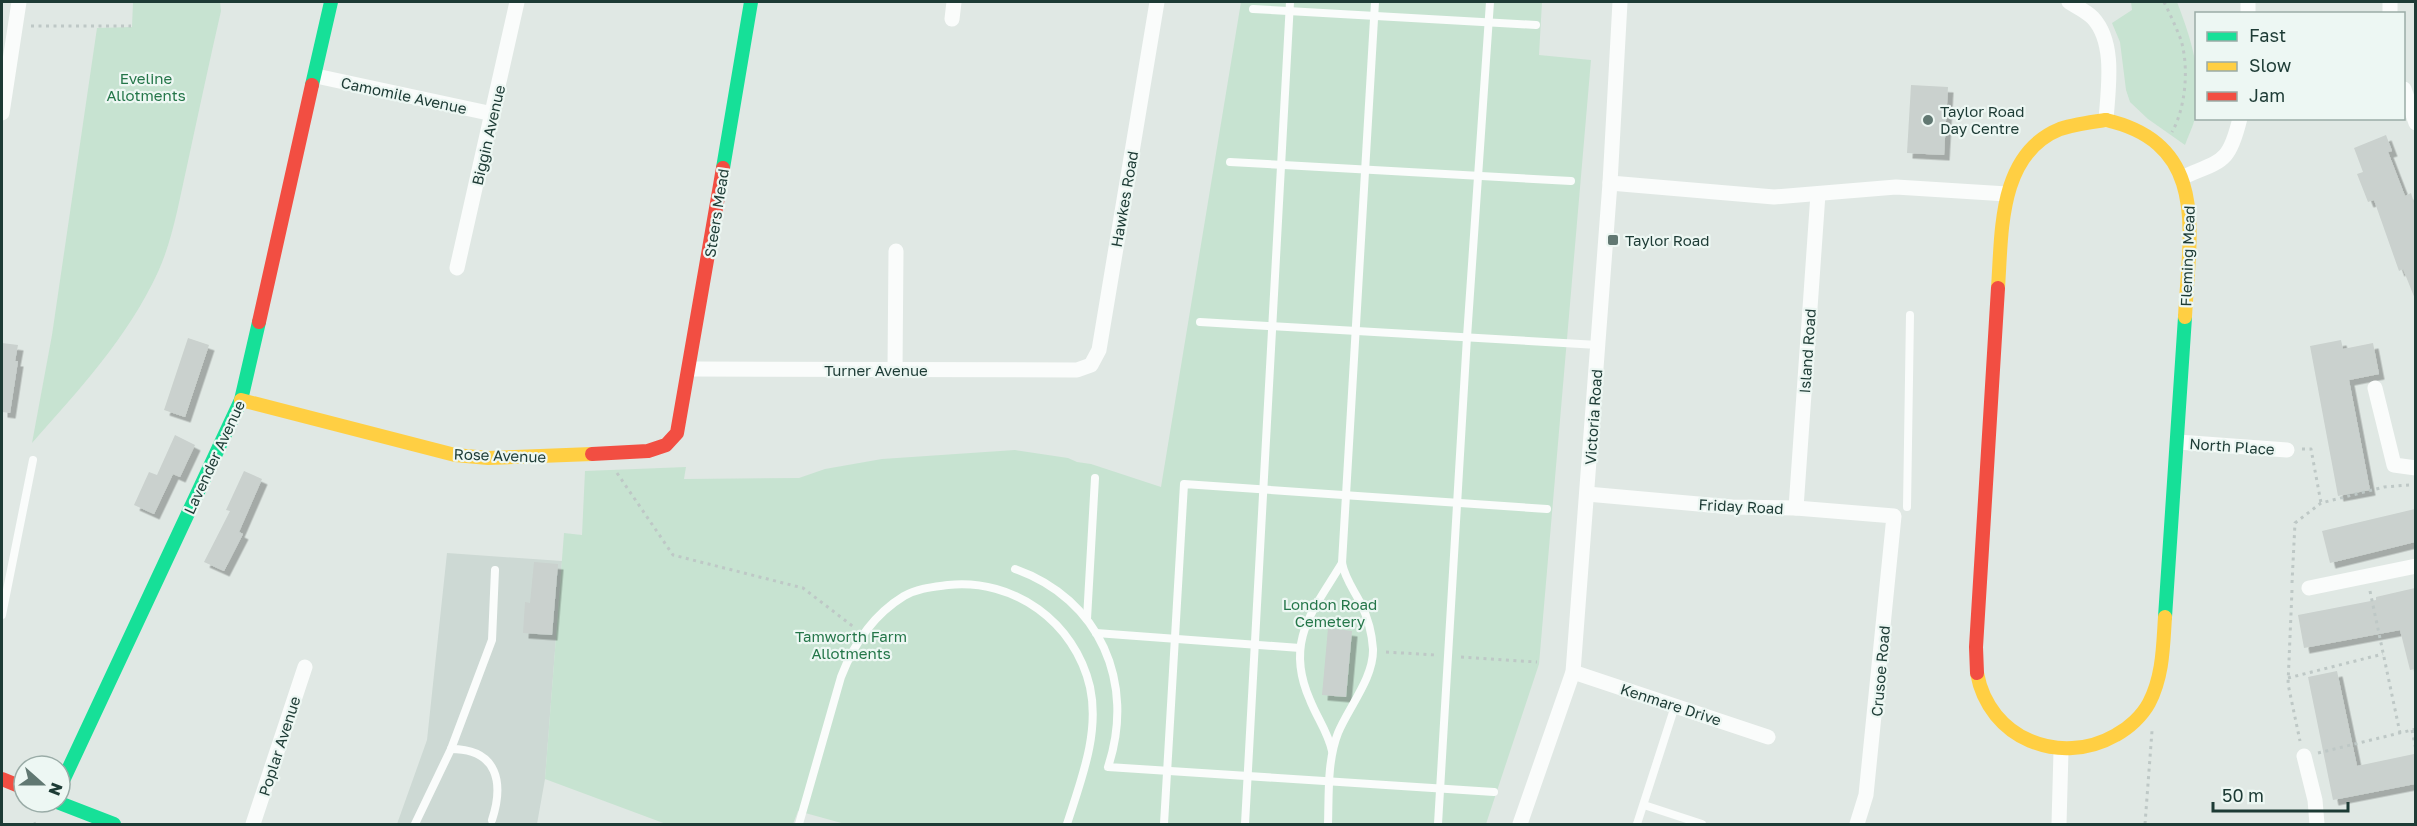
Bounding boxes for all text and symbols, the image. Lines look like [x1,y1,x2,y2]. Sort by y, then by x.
legend [2195,12,2405,120]
text: Fast [2249,24,2286,46]
text: Slow [2249,54,2292,76]
park label: Eveline Allotments [106,69,186,104]
street label: Camomile Avenue [339,73,469,117]
street label: Biggin Avenue [468,83,508,187]
text: Jam [2249,84,2285,106]
place label: Taylor Road Day Centre [1940,102,2025,137]
marker: Taylor Road Day Centre [1921,113,1935,127]
street label: Hawkes Road [1107,150,1141,248]
street label: Steers Mead [700,167,732,259]
street label: Fleming Mead [2176,205,2198,307]
place label: Taylor Road [1625,231,1710,249]
marker: Taylor Road [1606,233,1620,247]
street label: Island Road [1795,308,1819,394]
street label: Turner Avenue [824,361,928,379]
street label: Victoria Road [1581,368,1605,466]
street label: Lavender Avenue [180,397,248,517]
street label: North Place [2189,434,2276,458]
street label: Rose Avenue [454,444,547,466]
street label: Friday Road [1698,495,1784,517]
park label: London Road Cemetery [1283,595,1377,630]
street label: Crusoe Road [1867,625,1893,717]
park label: Tamworth Farm Allotments [795,627,907,662]
street label: Kenmare Drive [1618,679,1724,729]
street label: Poplar Avenue [254,694,304,798]
north arrow [12,754,72,814]
scale bar [2213,775,2348,813]
text: N [44,780,68,799]
text: 50 m [2222,784,2264,806]

